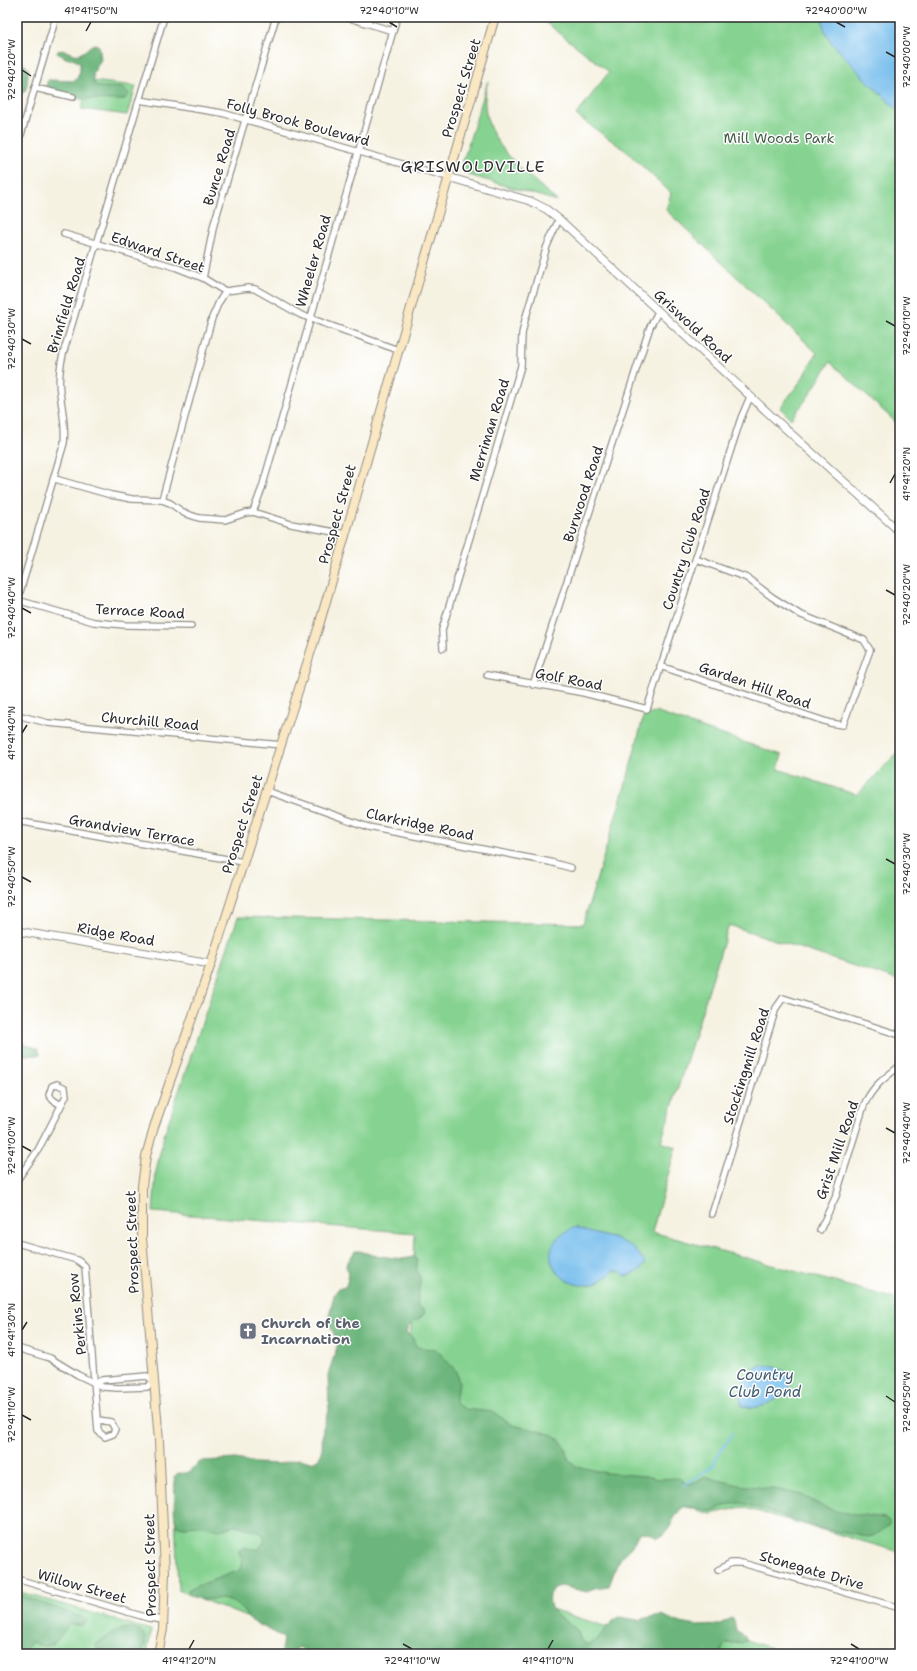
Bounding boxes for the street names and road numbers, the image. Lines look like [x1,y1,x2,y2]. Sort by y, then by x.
street label: Prospect Street [437,36,485,140]
street label: Folly Brook Boulevard [224,94,372,150]
street label: Bunce Road [199,126,239,208]
street label: Wheeler Road [291,212,335,309]
street label: Edward Street [109,227,207,277]
street label: Brimfield Road [43,254,89,355]
street label: Griswold Road [650,285,736,367]
street label: Merriman Road [465,376,513,483]
street label: Burwood Road [559,443,607,545]
street label: Prospect Street [314,462,360,566]
street label: Country Club Road [658,486,714,612]
street label: Terrace Road [95,600,185,622]
street label: Garden Hill Road [697,657,813,713]
street label: Golf Road [534,664,604,694]
street label: Churchill Road [100,708,200,734]
street label: Prospect Street [217,772,267,876]
street label: Clarkridge Road [364,804,476,844]
street label: Grandview Terrace [67,810,197,850]
street label: Ridge Road [76,918,156,950]
street label: Stockingmill Road [719,1005,773,1126]
street label: Grist Mill Road [812,1098,862,1202]
street label: Prospect Street [121,1190,143,1294]
street label: Perkins Row [64,1272,90,1356]
street label: Prospect Street [140,1513,160,1617]
street label: Stonegate Drive [758,1546,866,1594]
street label: Willow Street [35,1565,129,1607]

